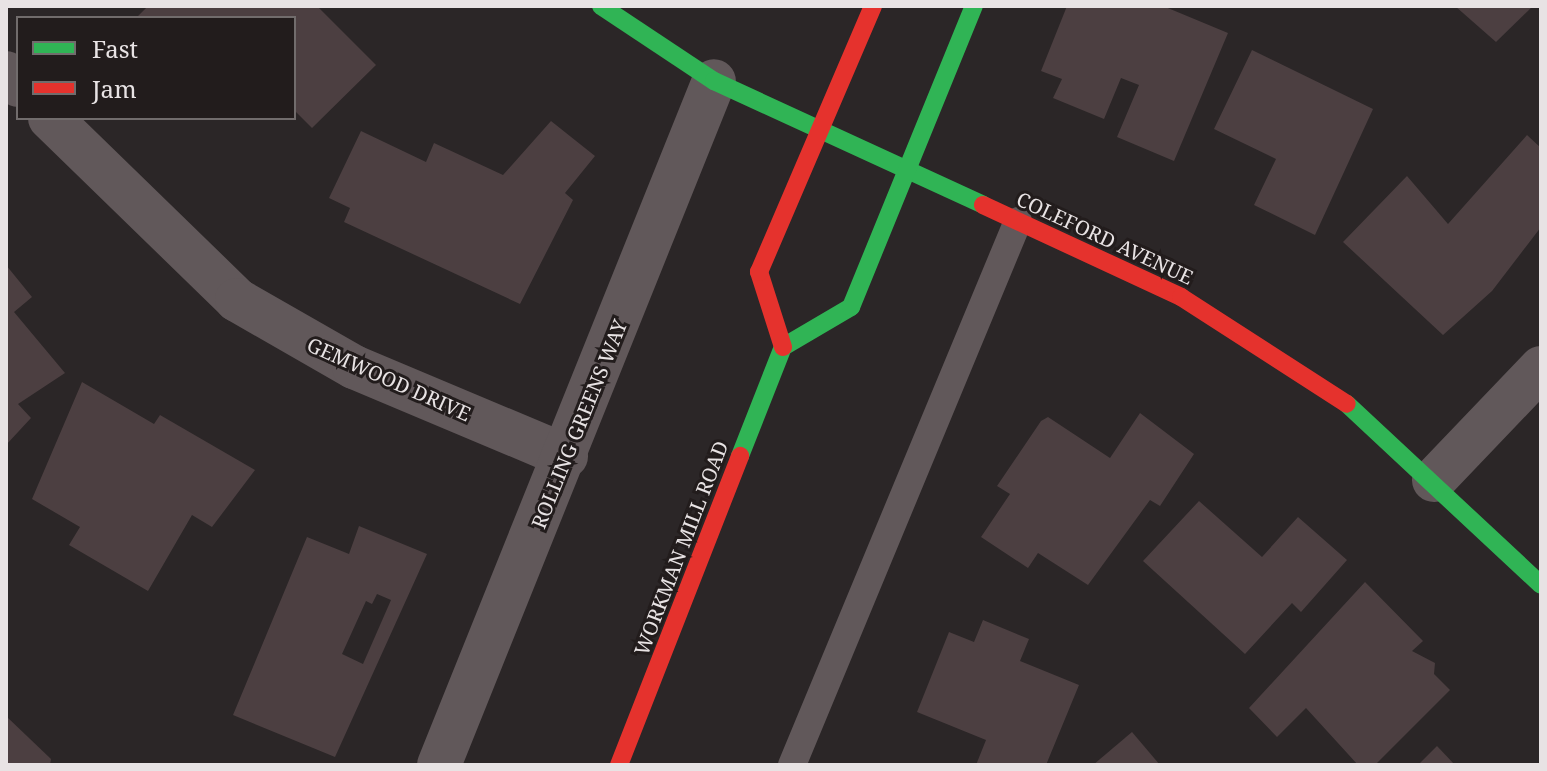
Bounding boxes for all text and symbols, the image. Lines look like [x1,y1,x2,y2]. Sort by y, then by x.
legend [16,16,296,120]
text: Fast [92,32,138,65]
text: Jam [92,72,137,105]
street label: COLEFORD AVENUE [1013,187,1197,289]
street label: ROLLING GREENS WAY [526,316,632,532]
street label: GEMWOOD DRIVE [304,332,474,426]
street label: WORKMAN MILL ROAD [629,437,733,659]

